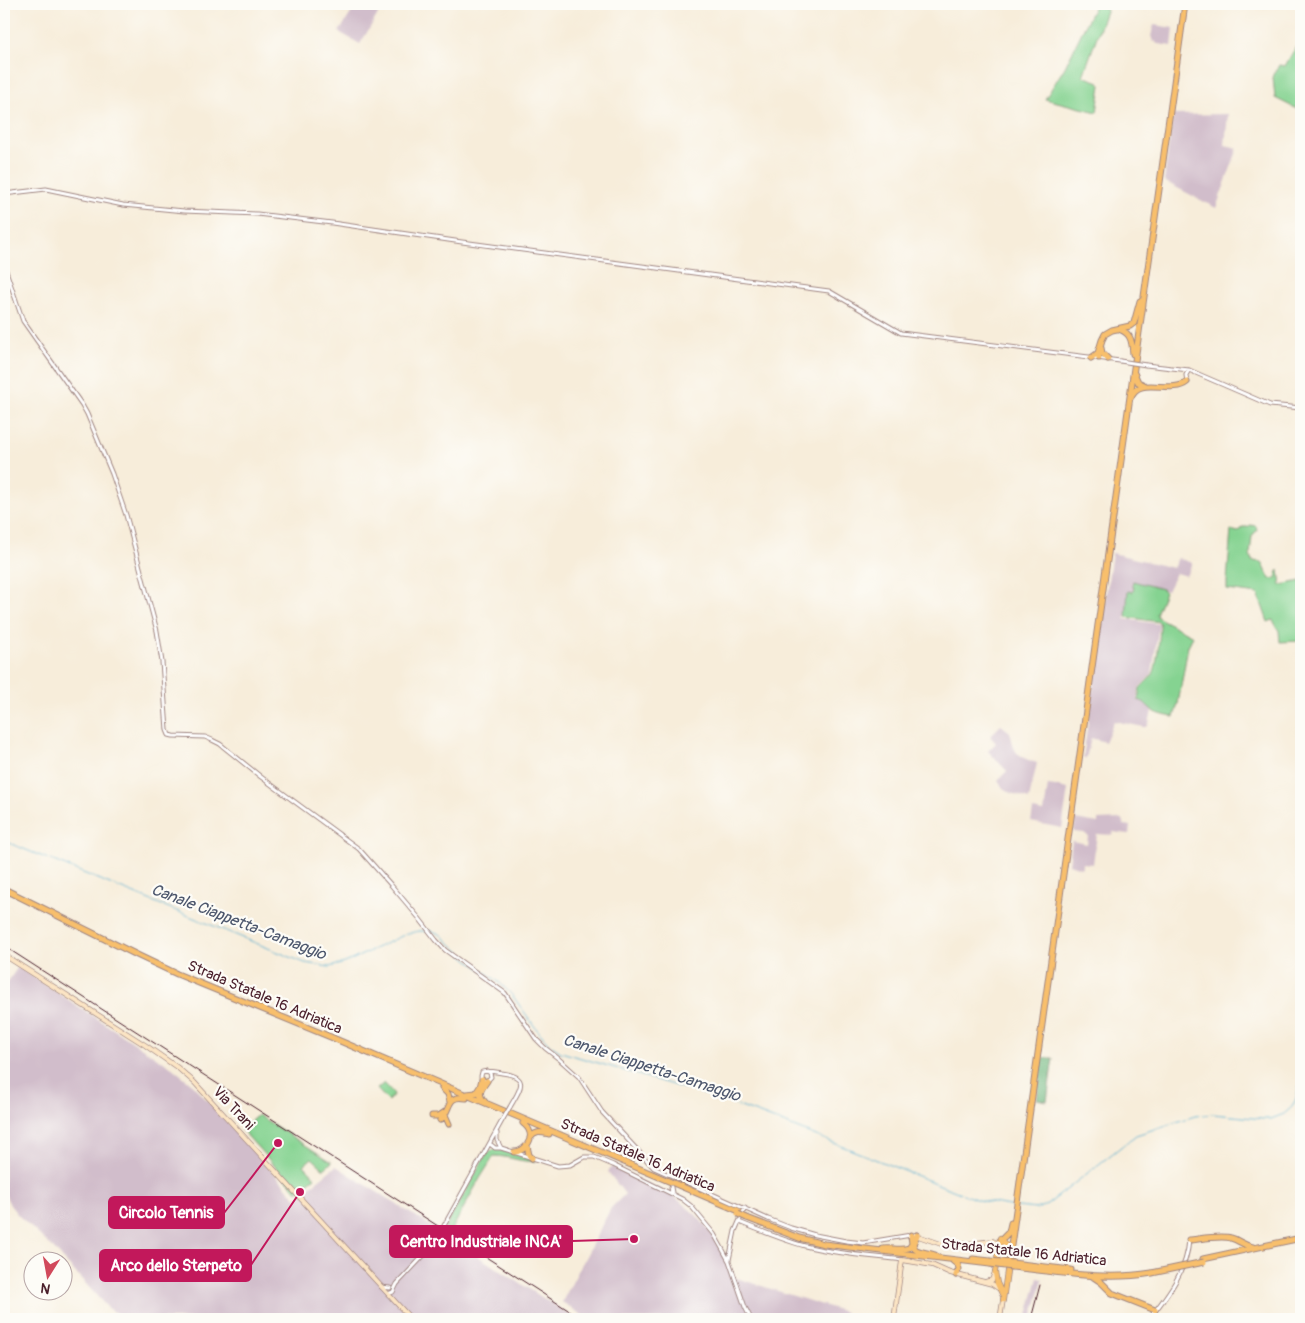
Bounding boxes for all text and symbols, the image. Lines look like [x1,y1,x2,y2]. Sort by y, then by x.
water label: Canale Ciappetta-Camaggio [149,879,330,965]
street label: Strada Statale 16 Adriatica [185,956,345,1039]
water label: Canale Ciappetta-Camaggio [560,1030,744,1107]
street label: Via Trani [209,1083,259,1134]
street label: Strada Statale 16 Adriatica [558,1114,718,1197]
callout: Circolo Tennis [109,1197,224,1228]
text: Circolo Tennis [119,1203,214,1223]
callout: Centro Industriale INCA' [390,1226,572,1257]
text: Centro Industriale INCA' [400,1232,562,1252]
street label: Strada Statale 16 Adriatica [940,1234,1108,1271]
north arrow [22,1250,72,1300]
callout: Arco dello Sterpeto [100,1250,251,1281]
text: Arco dello Sterpeto [110,1256,242,1276]
text: N [39,1279,52,1298]

